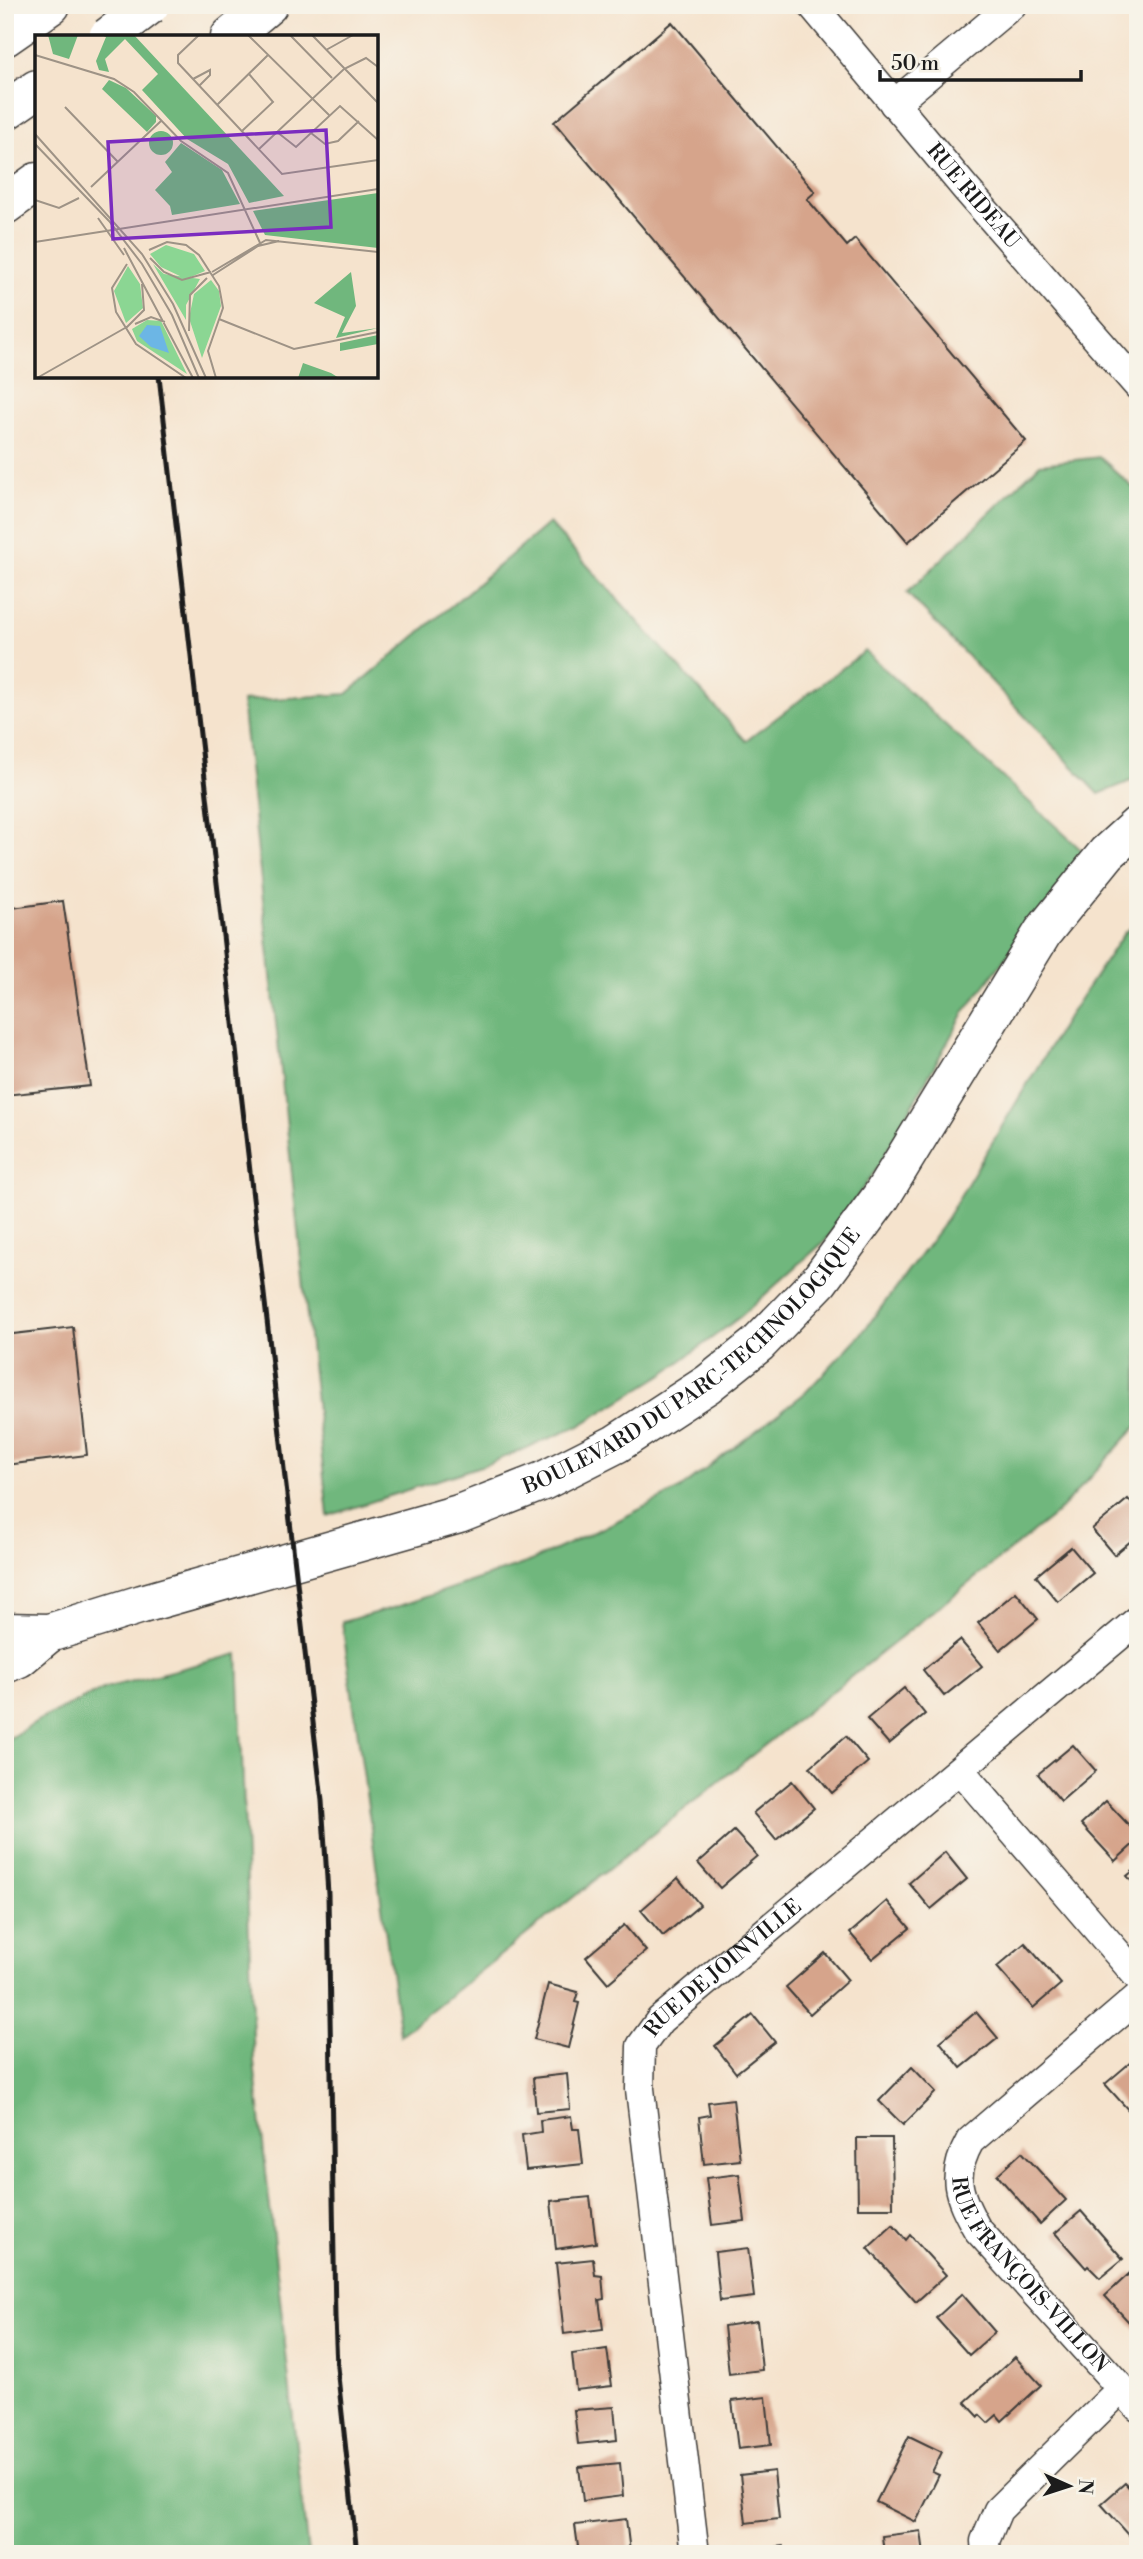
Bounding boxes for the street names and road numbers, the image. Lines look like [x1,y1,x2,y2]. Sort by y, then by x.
street label: RUE RIDEAU [921,138,1026,255]
street label: BOULEVARD DU PARC-TECHNOLOGIQUE [518,1223,867,1501]
street label: RUE DE JOINVILLE [639,1894,807,2042]
street label: RUE FRANÇOIS-VILLON [945,2175,1114,2379]

